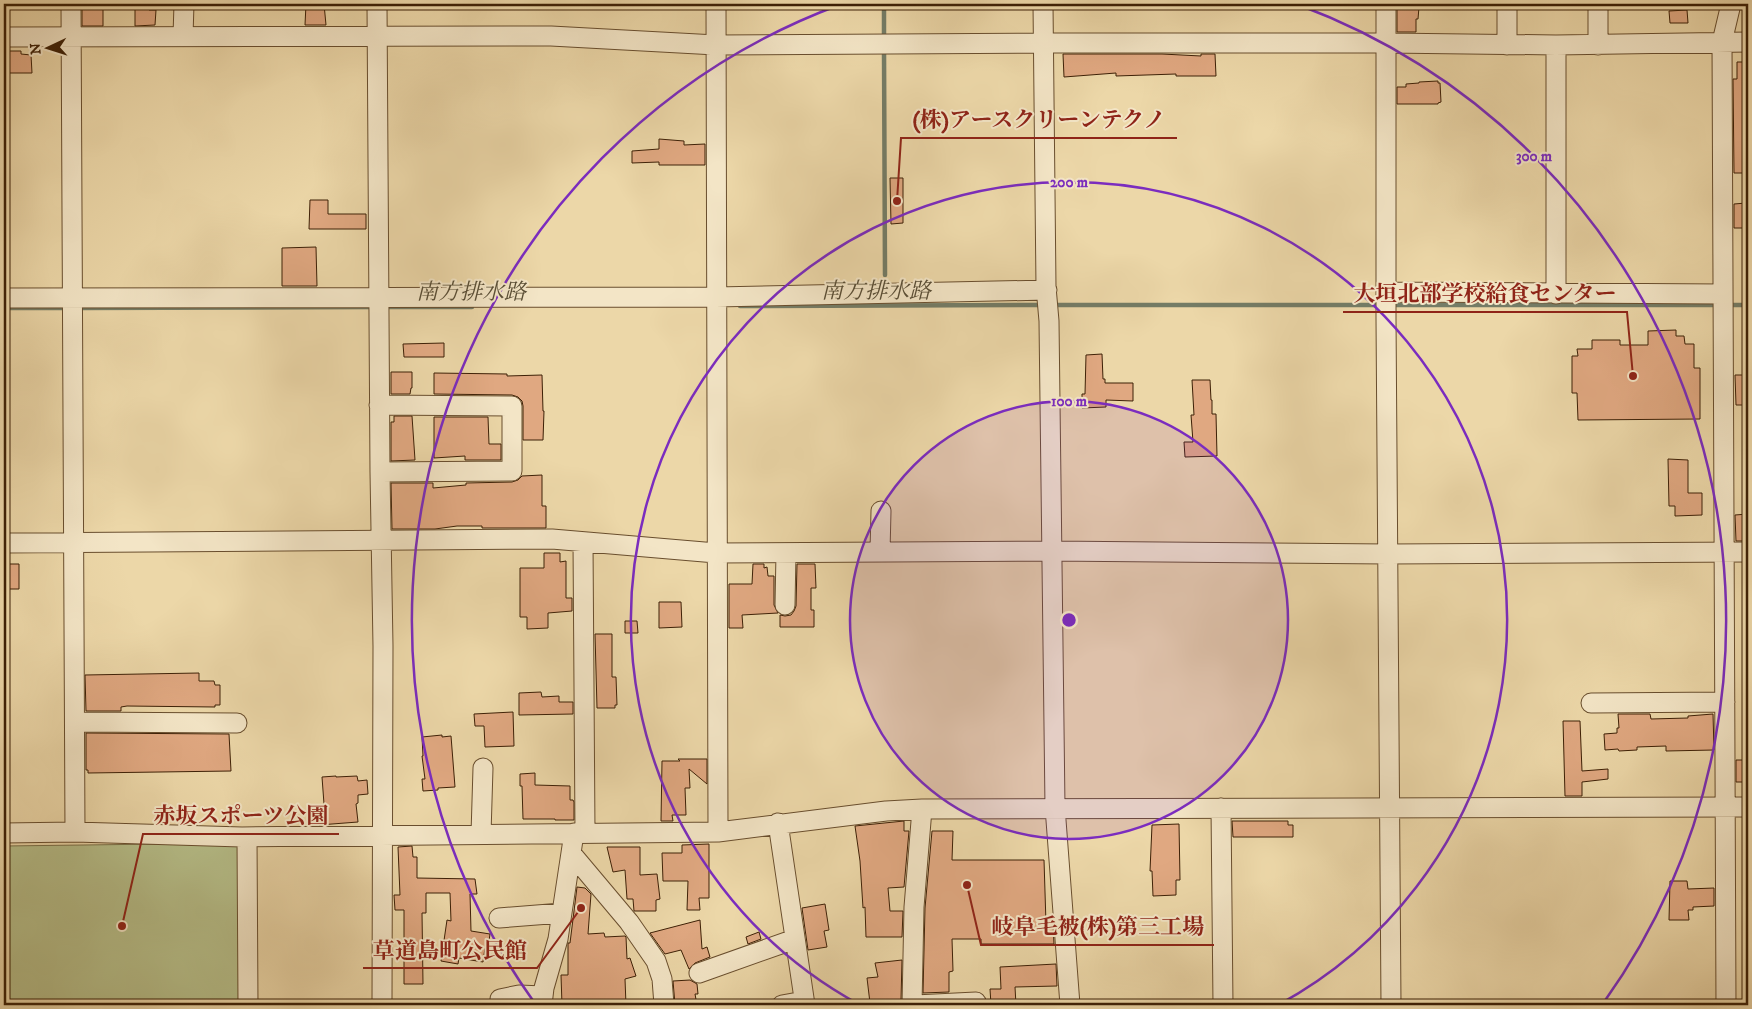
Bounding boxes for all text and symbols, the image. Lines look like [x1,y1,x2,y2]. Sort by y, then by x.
north arrow [22,22,72,72]
text: N [27,42,45,55]
callout: (株)アースクリーンテクノ [901,101,1177,138]
text: (株)アースクリーンテクノ [912,107,1166,134]
text: 300 m [1516,147,1553,166]
text: 200 m [1050,173,1089,192]
callout: 大垣北部学校給食センター [1343,275,1627,312]
water label: 南方排水路 [821,278,933,305]
water label: 南方排水路 [416,279,528,306]
text: 大垣北部学校給食センター [1353,281,1617,308]
text: 100 m [1051,392,1088,411]
centre of rings [1060,611,1078,629]
callout: 赤坂スポーツ公園 [143,797,339,834]
text: 赤坂スポーツ公園 [153,803,329,830]
callout: 岐阜毛被(株)第三工場 [981,908,1214,945]
text: 岐阜毛被(株)第三工場 [992,914,1204,941]
callout: 草道島町公民館 [363,931,537,968]
text: 草道島町公民館 [373,938,527,965]

